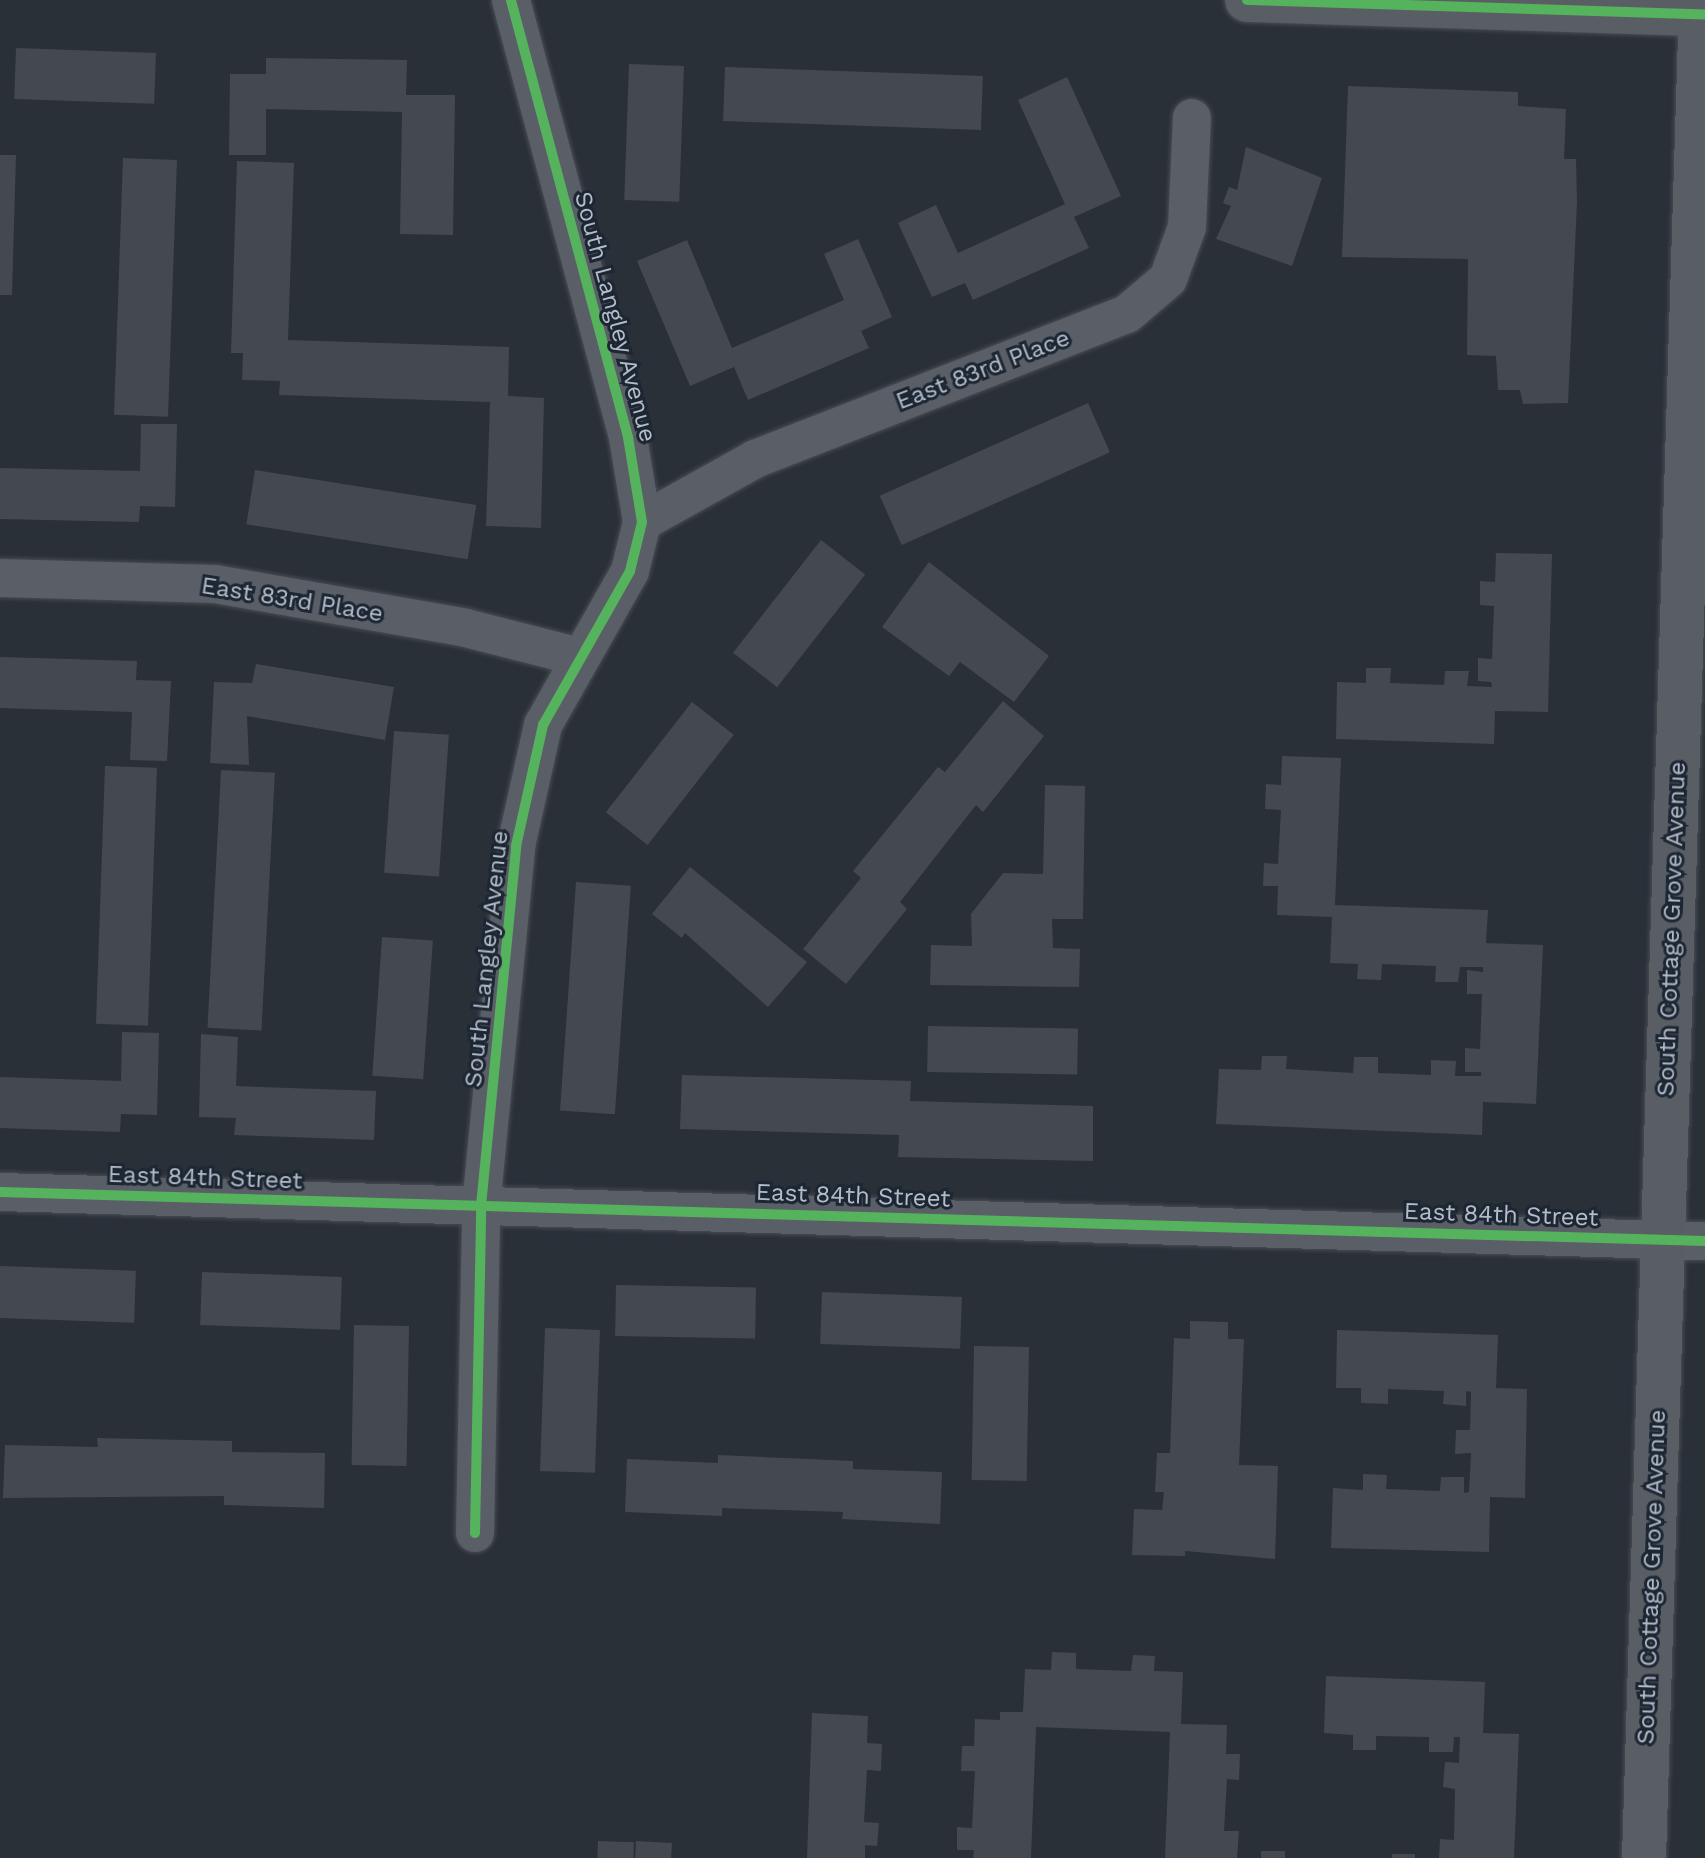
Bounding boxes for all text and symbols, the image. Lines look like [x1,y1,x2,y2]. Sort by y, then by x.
street label: South Langley Avenue [568,188,662,446]
street label: East 83rd Place [892,324,1074,416]
street label: East 83rd Place [199,571,385,629]
street label: South Cottage Grove Avenue [1652,761,1692,1097]
street label: South Langley Avenue [459,829,515,1089]
street label: East 84th Street [107,1160,303,1196]
street label: East 84th Street [755,1178,951,1214]
street label: East 84th Street [1403,1197,1599,1233]
street label: South Cottage Grove Avenue [1632,1409,1672,1745]

